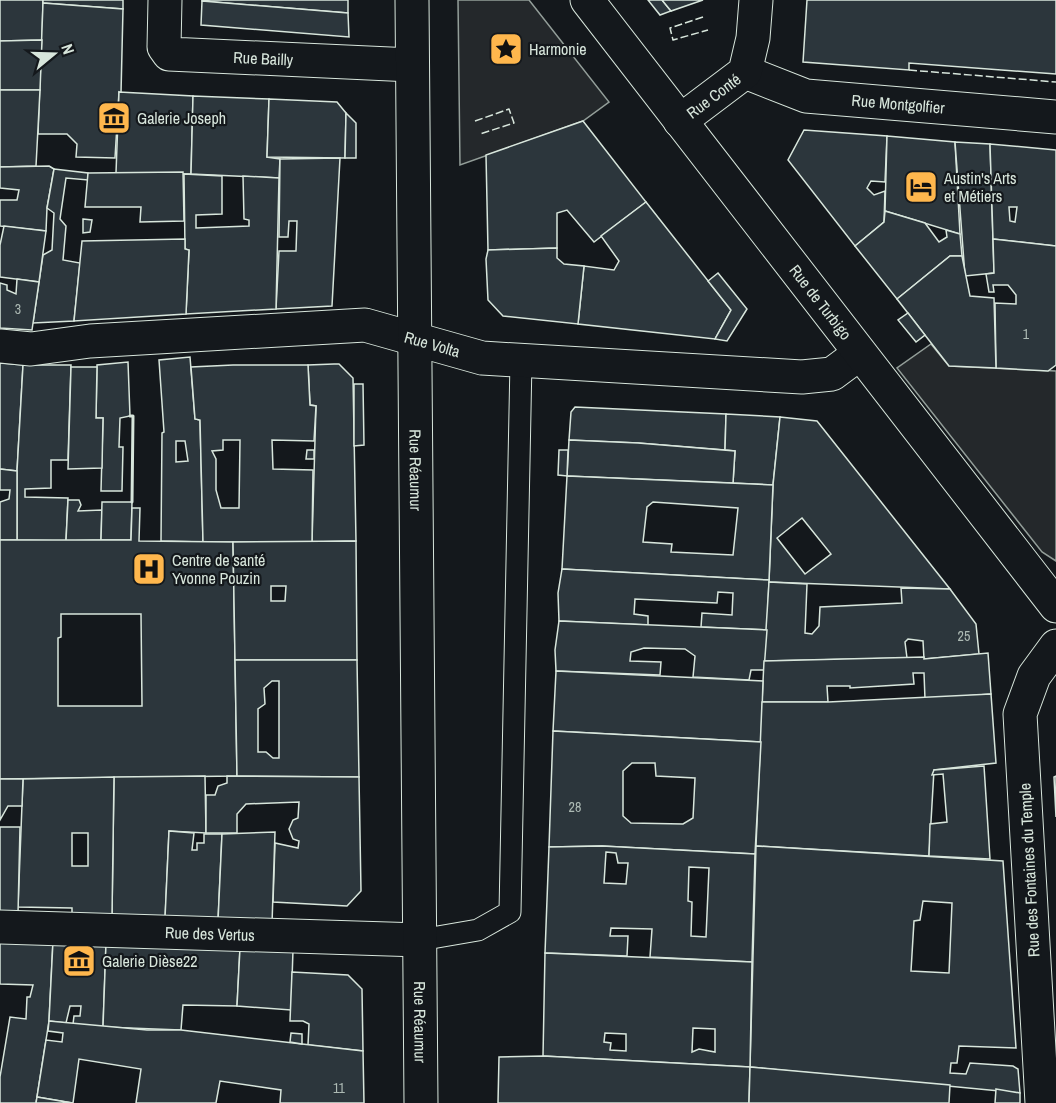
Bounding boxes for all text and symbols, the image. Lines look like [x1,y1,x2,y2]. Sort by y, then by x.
north arrow [24,24,84,84]
place icon: Harmonie [488,31,524,67]
place label: Harmonie [529,38,587,60]
text: N [56,41,80,57]
street label: Rue Bailly [233,46,294,71]
street label: Rue Conté [682,68,745,123]
street label: Rue Montgolfier [851,89,946,119]
museum icon: Galerie Joseph [96,100,132,136]
place label: Galerie Joseph [137,107,226,129]
place label: Austin's Arts et Métiers [943,167,1017,207]
hotel icon: Austin's Arts et Métiers [903,169,939,205]
street label: Rue de Turbigo [785,260,857,344]
house number: 3 [15,300,21,318]
house number: 1 [1023,325,1030,343]
street label: Rue Volta [402,326,463,362]
street label: Rue Réaumur [405,429,427,512]
place label: Centre de santé Yvonne Pouzin [172,549,265,589]
hospital icon: Centre de santé Yvonne Pouzin [131,551,167,587]
house number: 25 [958,627,970,645]
street label: Rue des Fontaines du Temple [1013,782,1045,958]
house number: 28 [569,798,581,816]
street label: Rue des Vertus [165,921,255,946]
museum icon: Galerie Dièse22 [61,943,97,979]
place label: Galerie Dièse22 [102,950,198,972]
street label: Rue Réaumur [409,981,432,1064]
house number: 11 [333,1079,346,1097]

